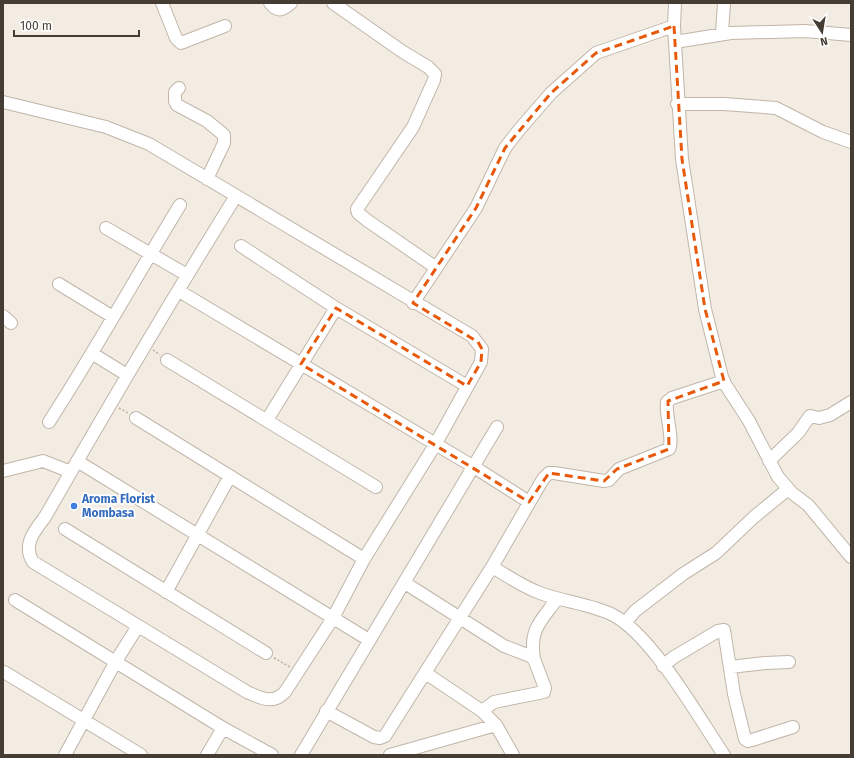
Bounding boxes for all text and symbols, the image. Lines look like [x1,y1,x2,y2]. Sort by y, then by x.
scale bar [14,12,139,38]
north arrow [802,12,842,52]
text: 100 m [20,19,52,33]
text: N [819,34,829,48]
place label: Aroma Florist Mombasa [81,492,155,520]
marker: Aroma Florist Mombasa [69,501,79,511]

